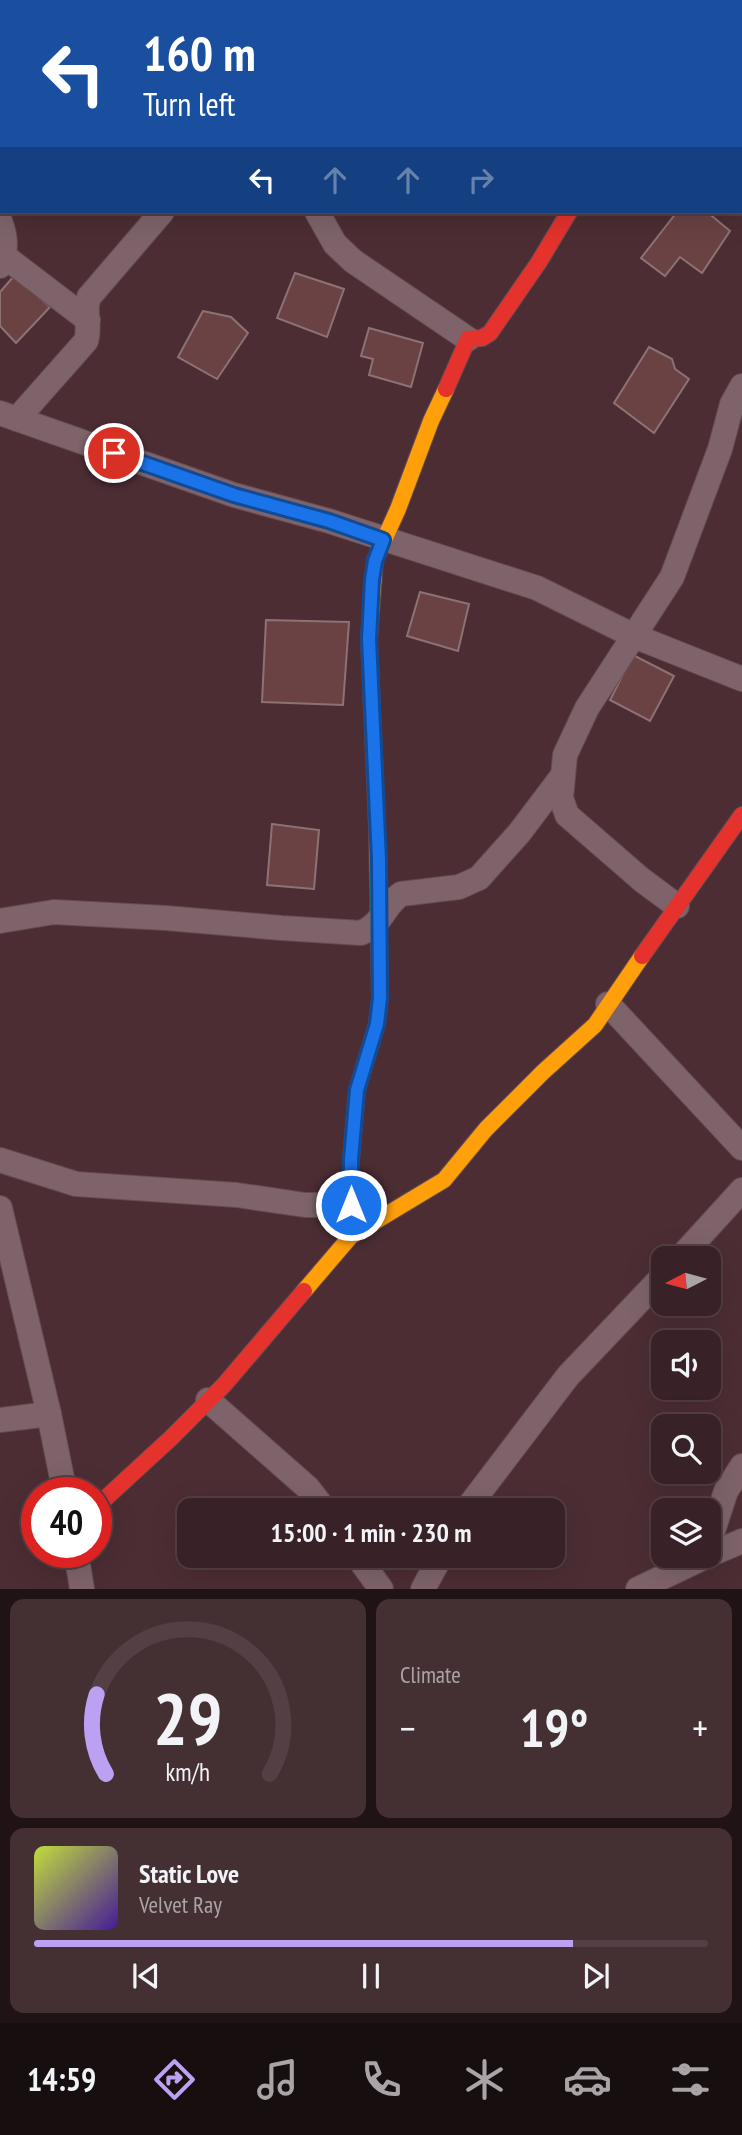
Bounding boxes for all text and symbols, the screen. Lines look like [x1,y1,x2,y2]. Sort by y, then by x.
text: 160 m [143,21,256,85]
icon: left [28,28,119,119]
text: Turn left [143,83,235,125]
icon: left [243,161,281,199]
icon: ahead [316,161,354,199]
icon: ahead [389,161,427,199]
icon: right [462,161,500,199]
pin [84,423,144,483]
icon: arrive [95,434,133,472]
position arrow [314,1168,388,1242]
north arrow [651,1246,721,1316]
map controls [651,1246,721,1568]
button: sound [651,1330,721,1400]
button: search [651,1414,721,1484]
speed limit sign: 40 [21,1477,112,1568]
button: layers [651,1498,721,1568]
text: 15:00 · 1 min · 230 m [271,1516,471,1549]
text: Climate [400,1660,461,1689]
text: 29 [153,1671,223,1765]
text: 19° [520,1694,588,1761]
text: − [400,1703,416,1752]
text: + [692,1703,708,1752]
text: km/h [166,1756,210,1788]
text: Static Love [139,1857,239,1890]
text: Velvet Ray [139,1890,222,1919]
icon: previous [127,1957,165,1995]
icon: pause [352,1957,390,1995]
icon: next [577,1957,615,1995]
icon: directions [150,2055,199,2104]
icon: music [253,2055,302,2104]
icon: phone [357,2055,406,2104]
icon: climate [460,2055,509,2104]
icon: car [563,2055,612,2104]
icon: filters [666,2055,715,2104]
text: 14:59 [27,2058,96,2100]

